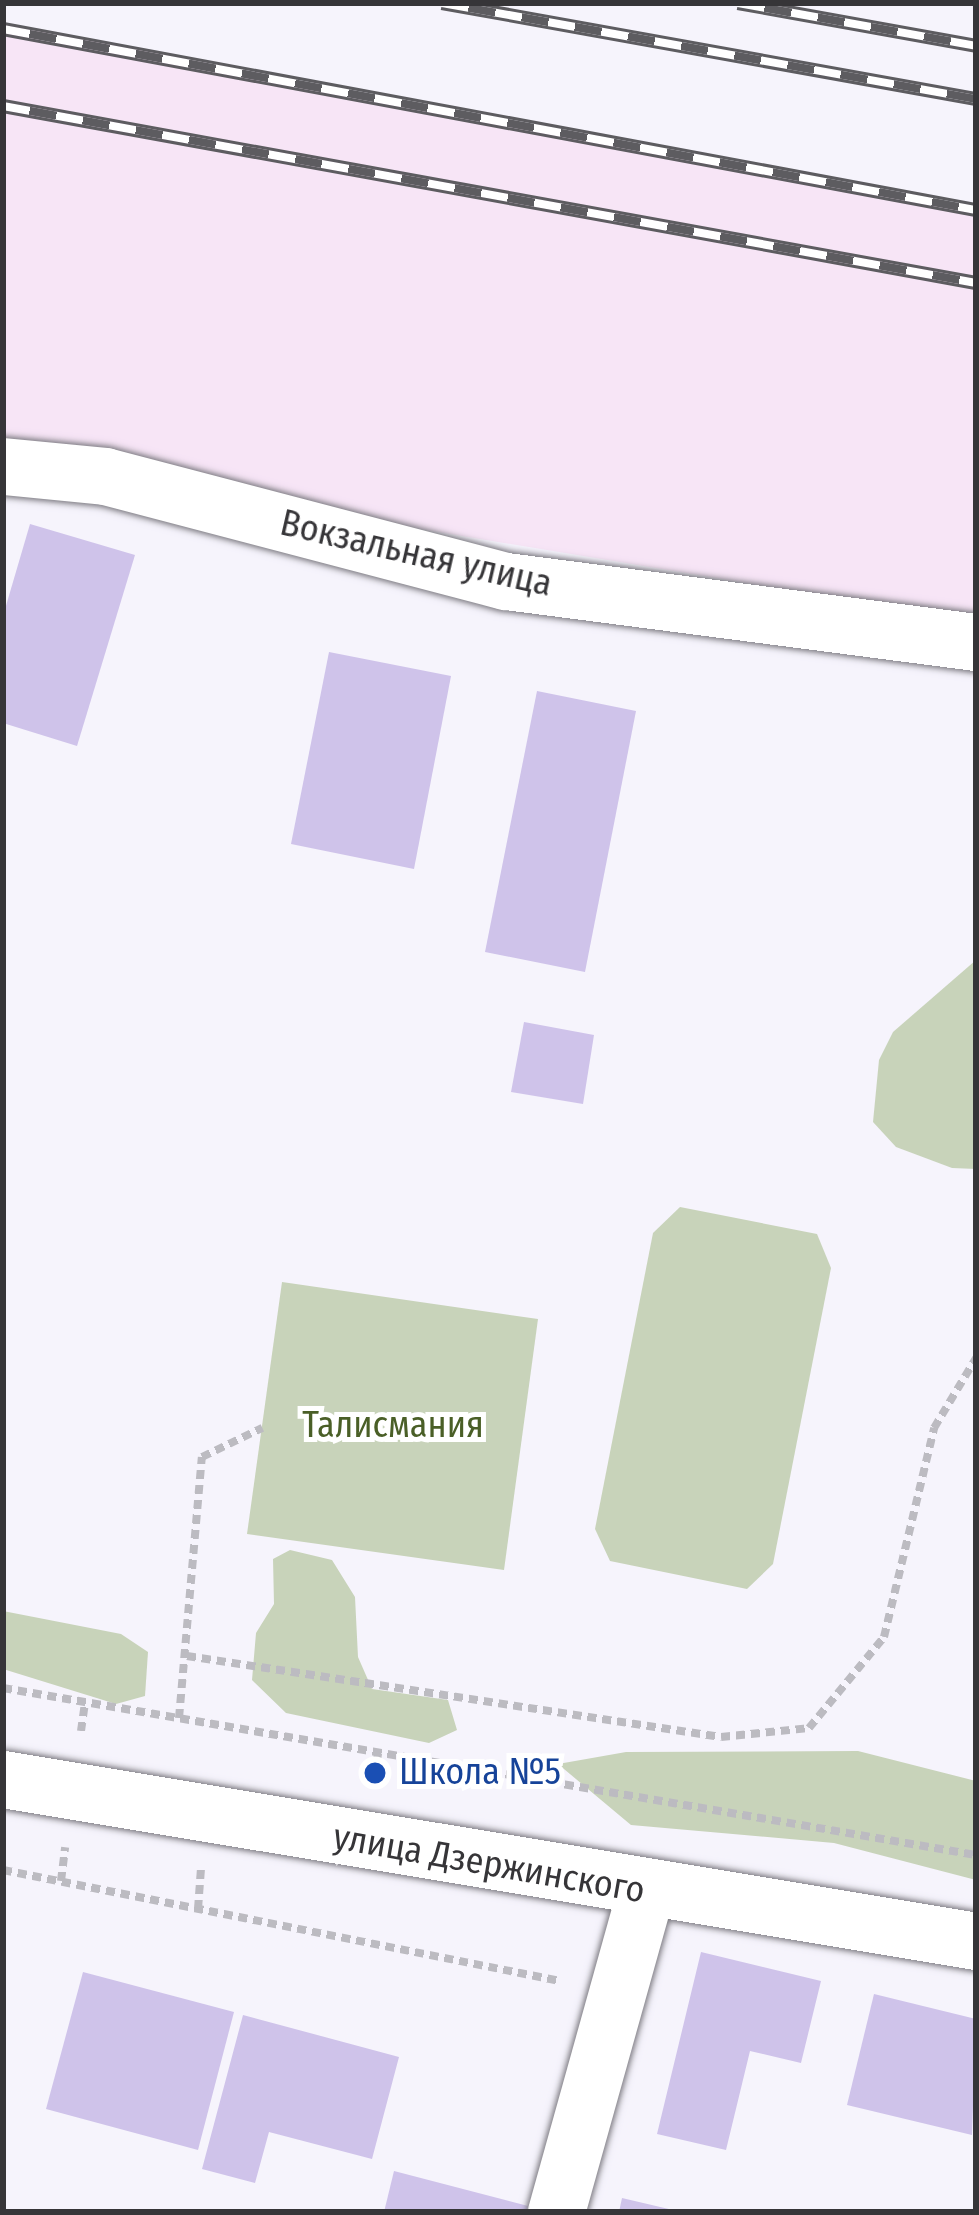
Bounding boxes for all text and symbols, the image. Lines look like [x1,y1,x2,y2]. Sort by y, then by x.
street label: Вокзальная улица [276,502,556,606]
park label: Талисмания [302,1404,484,1448]
place label: Школа №5 [399,1751,561,1795]
marker: Школа №5 [362,1760,388,1786]
street label: улица Дзержинского [330,1815,648,1913]

